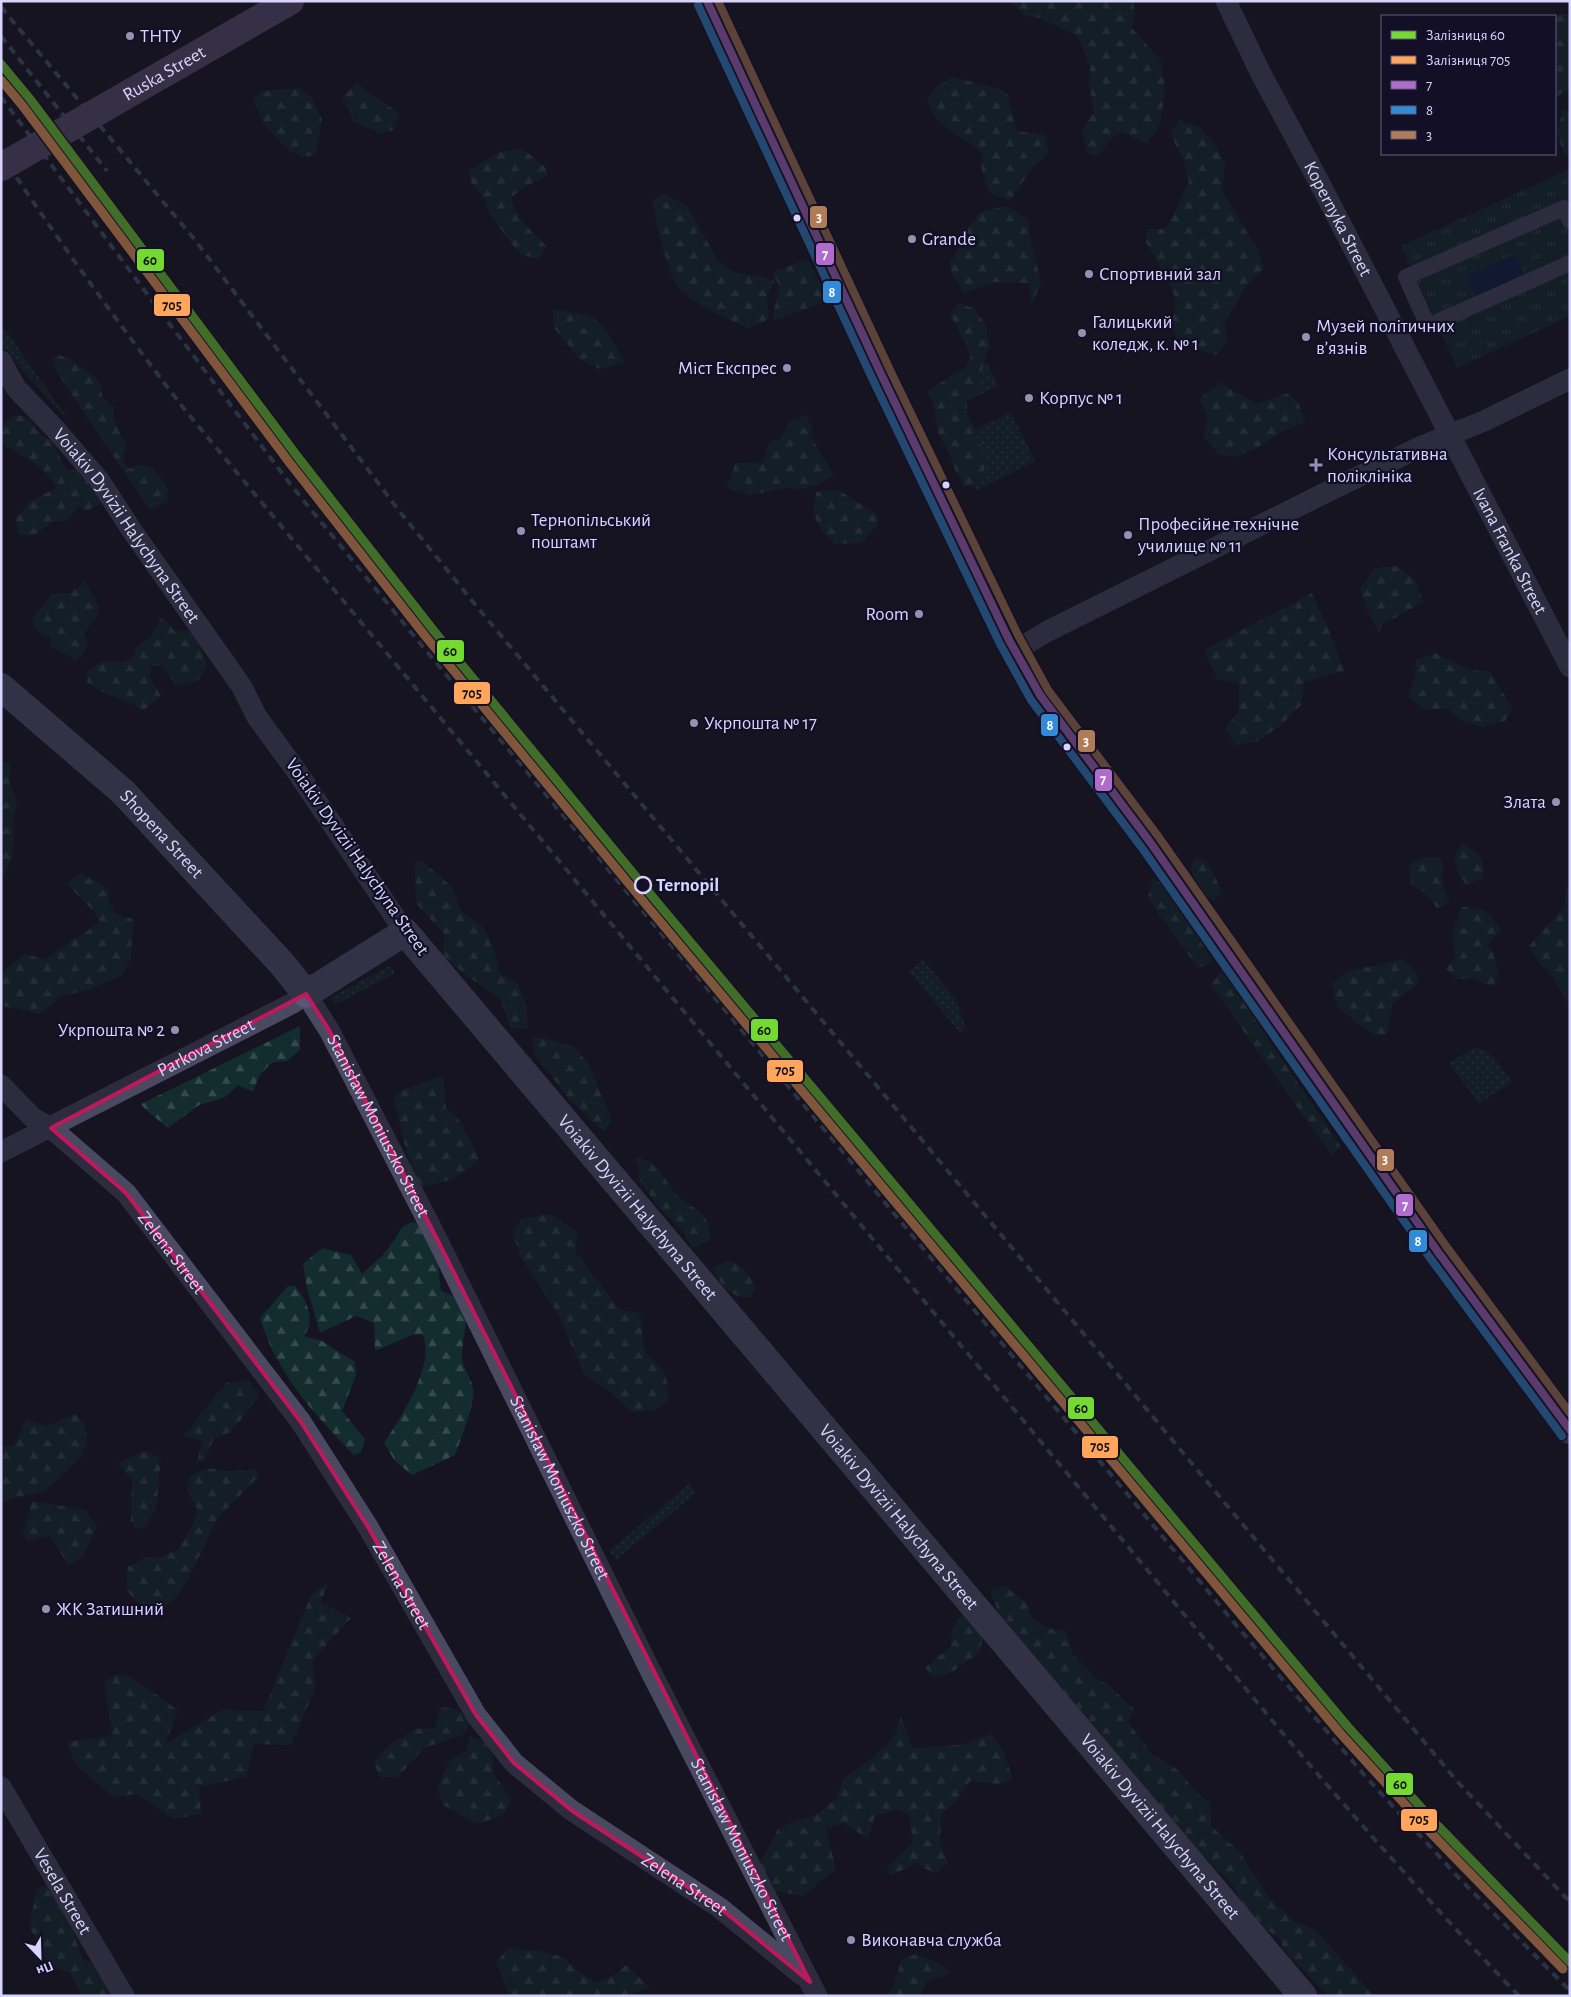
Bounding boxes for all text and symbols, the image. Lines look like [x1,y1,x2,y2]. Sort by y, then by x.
legend [1381,15,1556,155]
place label: ТНТУ [140,27,182,46]
text: Залізниця 60 [1426,28,1505,43]
marker: ТНТУ [124,30,136,42]
street label: Ruska Street [119,42,209,104]
text: Залізниця 705 [1426,53,1510,68]
text: 7 [1426,78,1432,93]
text: 8 [1426,103,1433,118]
text: 3 [1426,128,1432,143]
street label: Kopernyka Street [1300,158,1376,279]
line badge: 3 [809,205,828,229]
text: 3 [816,211,822,225]
unlabelled marker [792,213,802,223]
place label: Grande [922,230,976,249]
marker: Grande [906,233,918,245]
line badge: 7 [815,242,835,266]
line badge: 60 [136,248,165,272]
text: 7 [822,248,828,262]
text: 60 [143,254,157,268]
place label: Спортивний зал [1099,265,1221,284]
marker: Спортивний зал [1083,268,1095,280]
line badge: 8 [822,280,842,304]
text: 8 [829,286,836,300]
line badge: 705 [153,293,191,317]
text: 705 [162,299,182,313]
place label: Галицький коледж, к. № 1 [1092,313,1199,354]
place label: Музей політичних в’язнів [1316,317,1455,358]
marker: Галицький коледж, к. № 1 [1076,327,1088,339]
marker: Музей політичних в’язнів [1300,331,1312,343]
place label: Міст Експрес [678,359,777,378]
marker: Міст Експрес [781,362,793,374]
place label: Корпус № 1 [1039,389,1123,408]
marker: Корпус № 1 [1023,392,1035,404]
street label: Voiakiv Dyvizii Halychyna Street [50,425,203,627]
place label: Консультативна поліклініка [1327,445,1448,486]
marker: Консультативна поліклініка [1309,458,1323,472]
unlabelled marker [941,480,951,490]
street label: Ivana Franka Street [1469,485,1550,617]
place label: Тернопільський поштамт [531,511,651,552]
place label: Професійне технічне училище № 11 [1137,515,1299,556]
marker: Тернопільський поштамт [515,525,527,537]
marker: Професійне технічне училище № 11 [1122,529,1134,541]
place label: Room [865,605,909,624]
marker: Room [913,608,925,620]
line badge: 60 [436,639,465,663]
text: 60 [443,645,457,659]
line badge: 705 [453,681,491,705]
text: 705 [462,687,482,701]
line badge: 8 [1040,713,1059,737]
place label: Укрпошта № 17 [704,714,817,733]
marker: Укрпошта № 17 [688,717,700,729]
text: 8 [1047,719,1054,733]
line badge: 3 [1077,729,1096,753]
text: 3 [1083,735,1089,749]
unlabelled marker [1062,742,1072,752]
street label: Voiakiv Dyvizii Halychyna Street [282,755,432,959]
line badge: 7 [1094,768,1113,792]
text: 7 [1100,773,1106,787]
street label: Shopena Street [116,786,207,882]
place label: Злата [1503,793,1546,812]
marker: Злата [1550,796,1562,808]
marker: Ternopil [634,876,652,894]
place label: Ternopil [656,876,719,895]
street label: Parkova Street [154,1015,257,1080]
line badge: 60 [750,1018,779,1042]
place label: Укрпошта № 2 [58,1021,165,1040]
marker: Укрпошта № 2 [169,1024,181,1036]
text: 60 [757,1024,771,1038]
street label: Stanisław Moniuszko Street [323,1031,433,1220]
line badge: 705 [766,1059,804,1083]
text: 705 [775,1064,795,1078]
street label: Voiakiv Dyvizii Halychyna Street [554,1111,721,1304]
line badge: 3 [1376,1148,1395,1172]
text: 3 [1382,1153,1388,1167]
line badge: 7 [1395,1193,1414,1217]
text: 7 [1402,1199,1408,1213]
street label: Zelena Street [134,1208,209,1298]
line badge: 8 [1408,1229,1428,1253]
text: 8 [1415,1235,1422,1249]
street label: Stanisław Moniuszko Street [506,1393,613,1583]
line badge: 60 [1067,1396,1095,1420]
text: 60 [1074,1402,1088,1416]
street label: Voiakiv Dyvizii Halychyna Street [815,1421,982,1613]
line badge: 705 [1081,1435,1119,1459]
text: 705 [1090,1440,1110,1454]
street label: Zelena Street [369,1538,434,1633]
place label: ЖК Затишний [56,1600,164,1619]
marker: ЖК Затишний [40,1603,52,1615]
street label: Voiakiv Dyvizii Halychyna Street [1077,1730,1243,1923]
street label: Stanisław Moniuszko Street [687,1755,797,1944]
line badge: 60 [1385,1772,1414,1796]
text: 60 [1393,1778,1407,1792]
line badge: 705 [1400,1808,1438,1832]
text: 705 [1409,1813,1429,1827]
street label: Vesela Street [30,1845,95,1937]
street label: Zelena Street [638,1850,731,1919]
place label: Виконавча служба [861,1931,1002,1950]
north arrow [15,1932,65,1982]
marker: Виконавча служба [845,1934,857,1946]
text: Пн [34,1958,55,1978]

